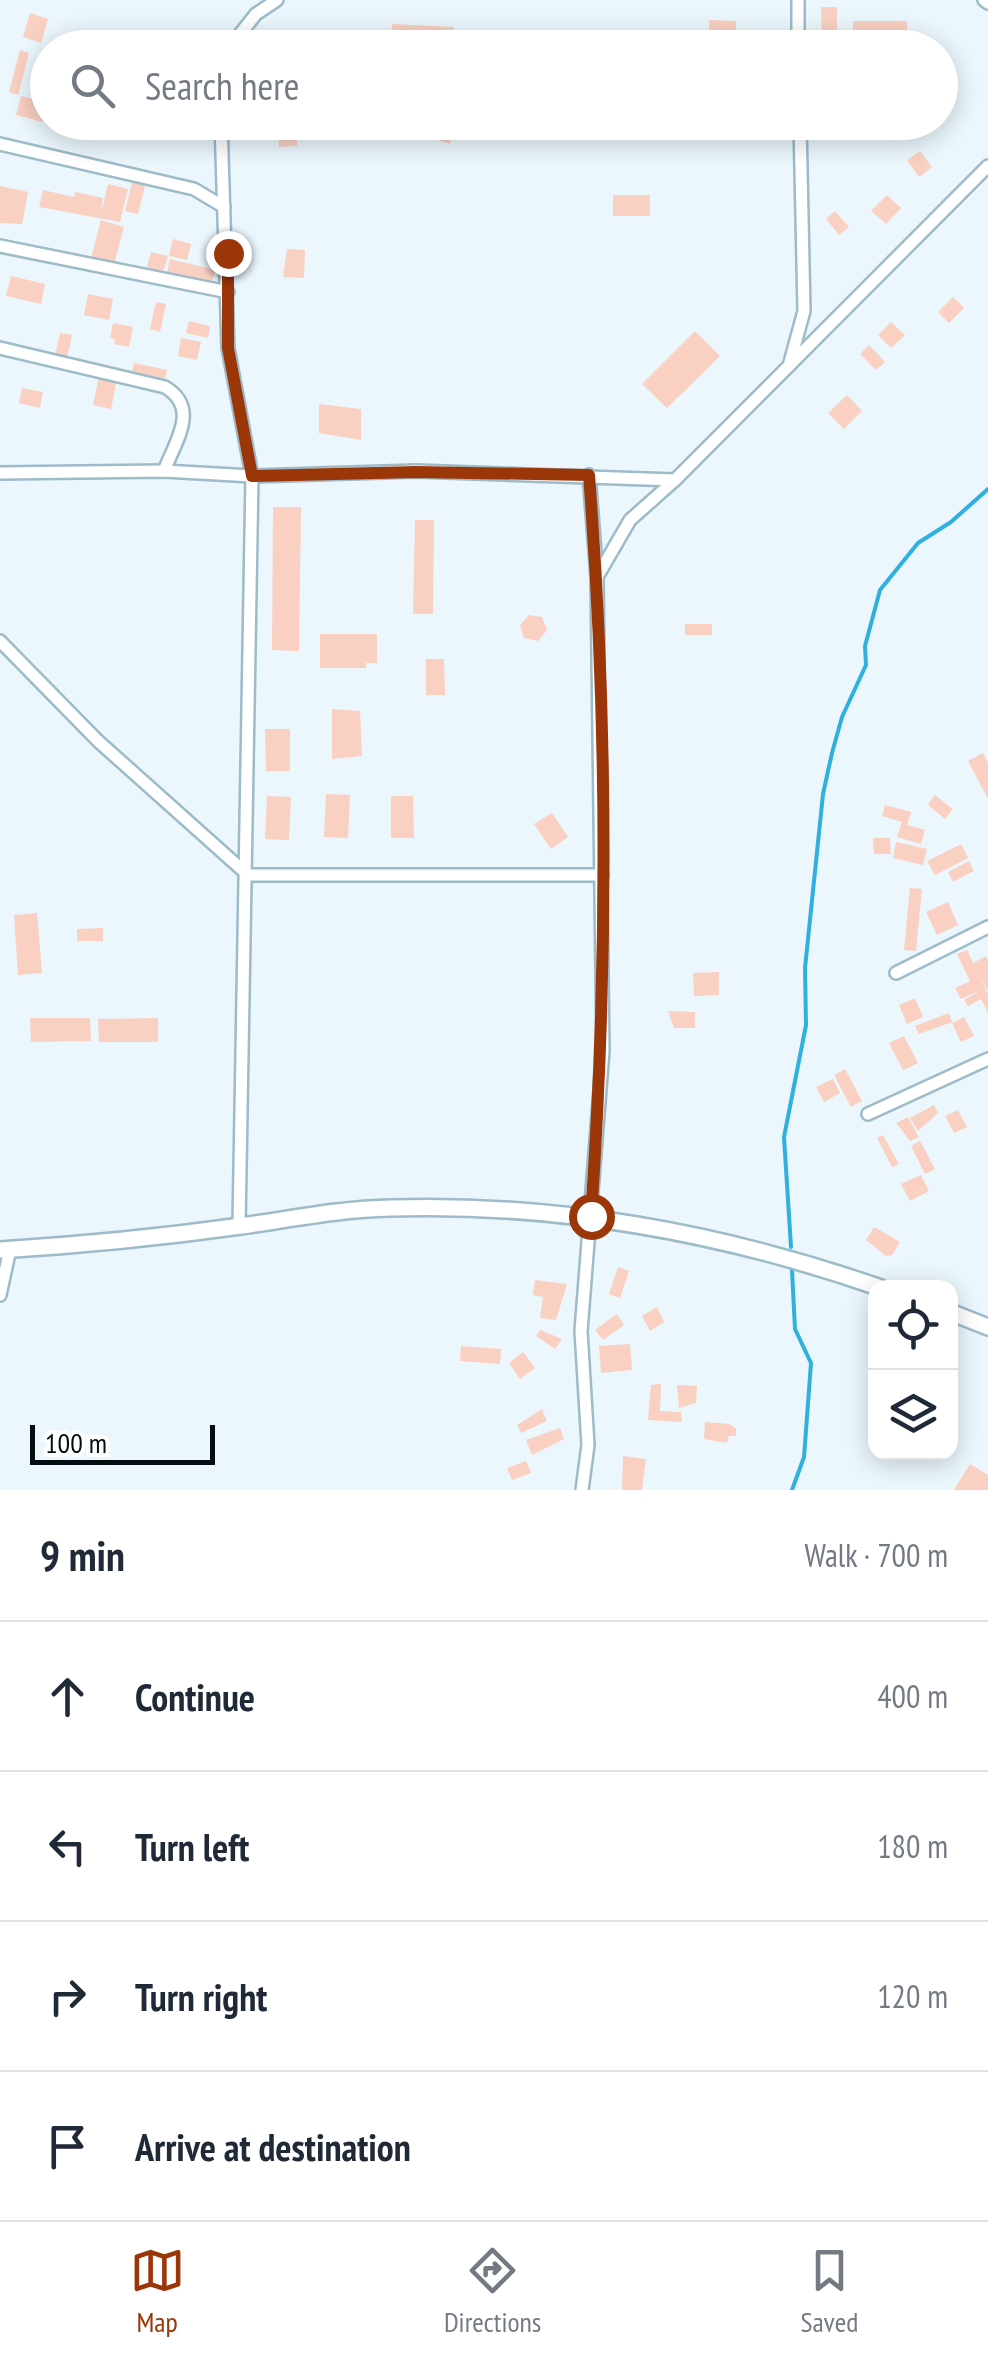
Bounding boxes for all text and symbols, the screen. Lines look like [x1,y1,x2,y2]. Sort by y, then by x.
search box [30,30,958,140]
icon: search [65,58,120,113]
text: Search here [145,61,299,110]
route end [206,231,252,277]
route start [569,1194,615,1240]
map controls [868,1280,958,1460]
button: locate [868,1280,958,1370]
button: layers [868,1370,958,1460]
scale bar [30,1420,215,1464]
text: 100 m [45,1424,107,1461]
text: 9 min [40,1528,125,1583]
text: Walk · 700 m [804,1534,948,1576]
icon: ahead [40,1669,95,1724]
text: Continue [135,1672,255,1721]
text: 400 m [877,1675,948,1717]
icon: left [40,1819,95,1874]
text: Turn left [135,1822,249,1871]
text: 180 m [877,1825,948,1867]
icon: right [40,1969,95,2024]
text: Turn right [135,1972,267,2021]
text: 120 m [877,1975,948,2017]
icon: arrive [40,2119,95,2174]
text: Arrive at destination [135,2122,411,2171]
tab: Map [130,2243,185,2340]
tab: Directions [444,2243,541,2340]
tab: Saved [801,2243,858,2340]

